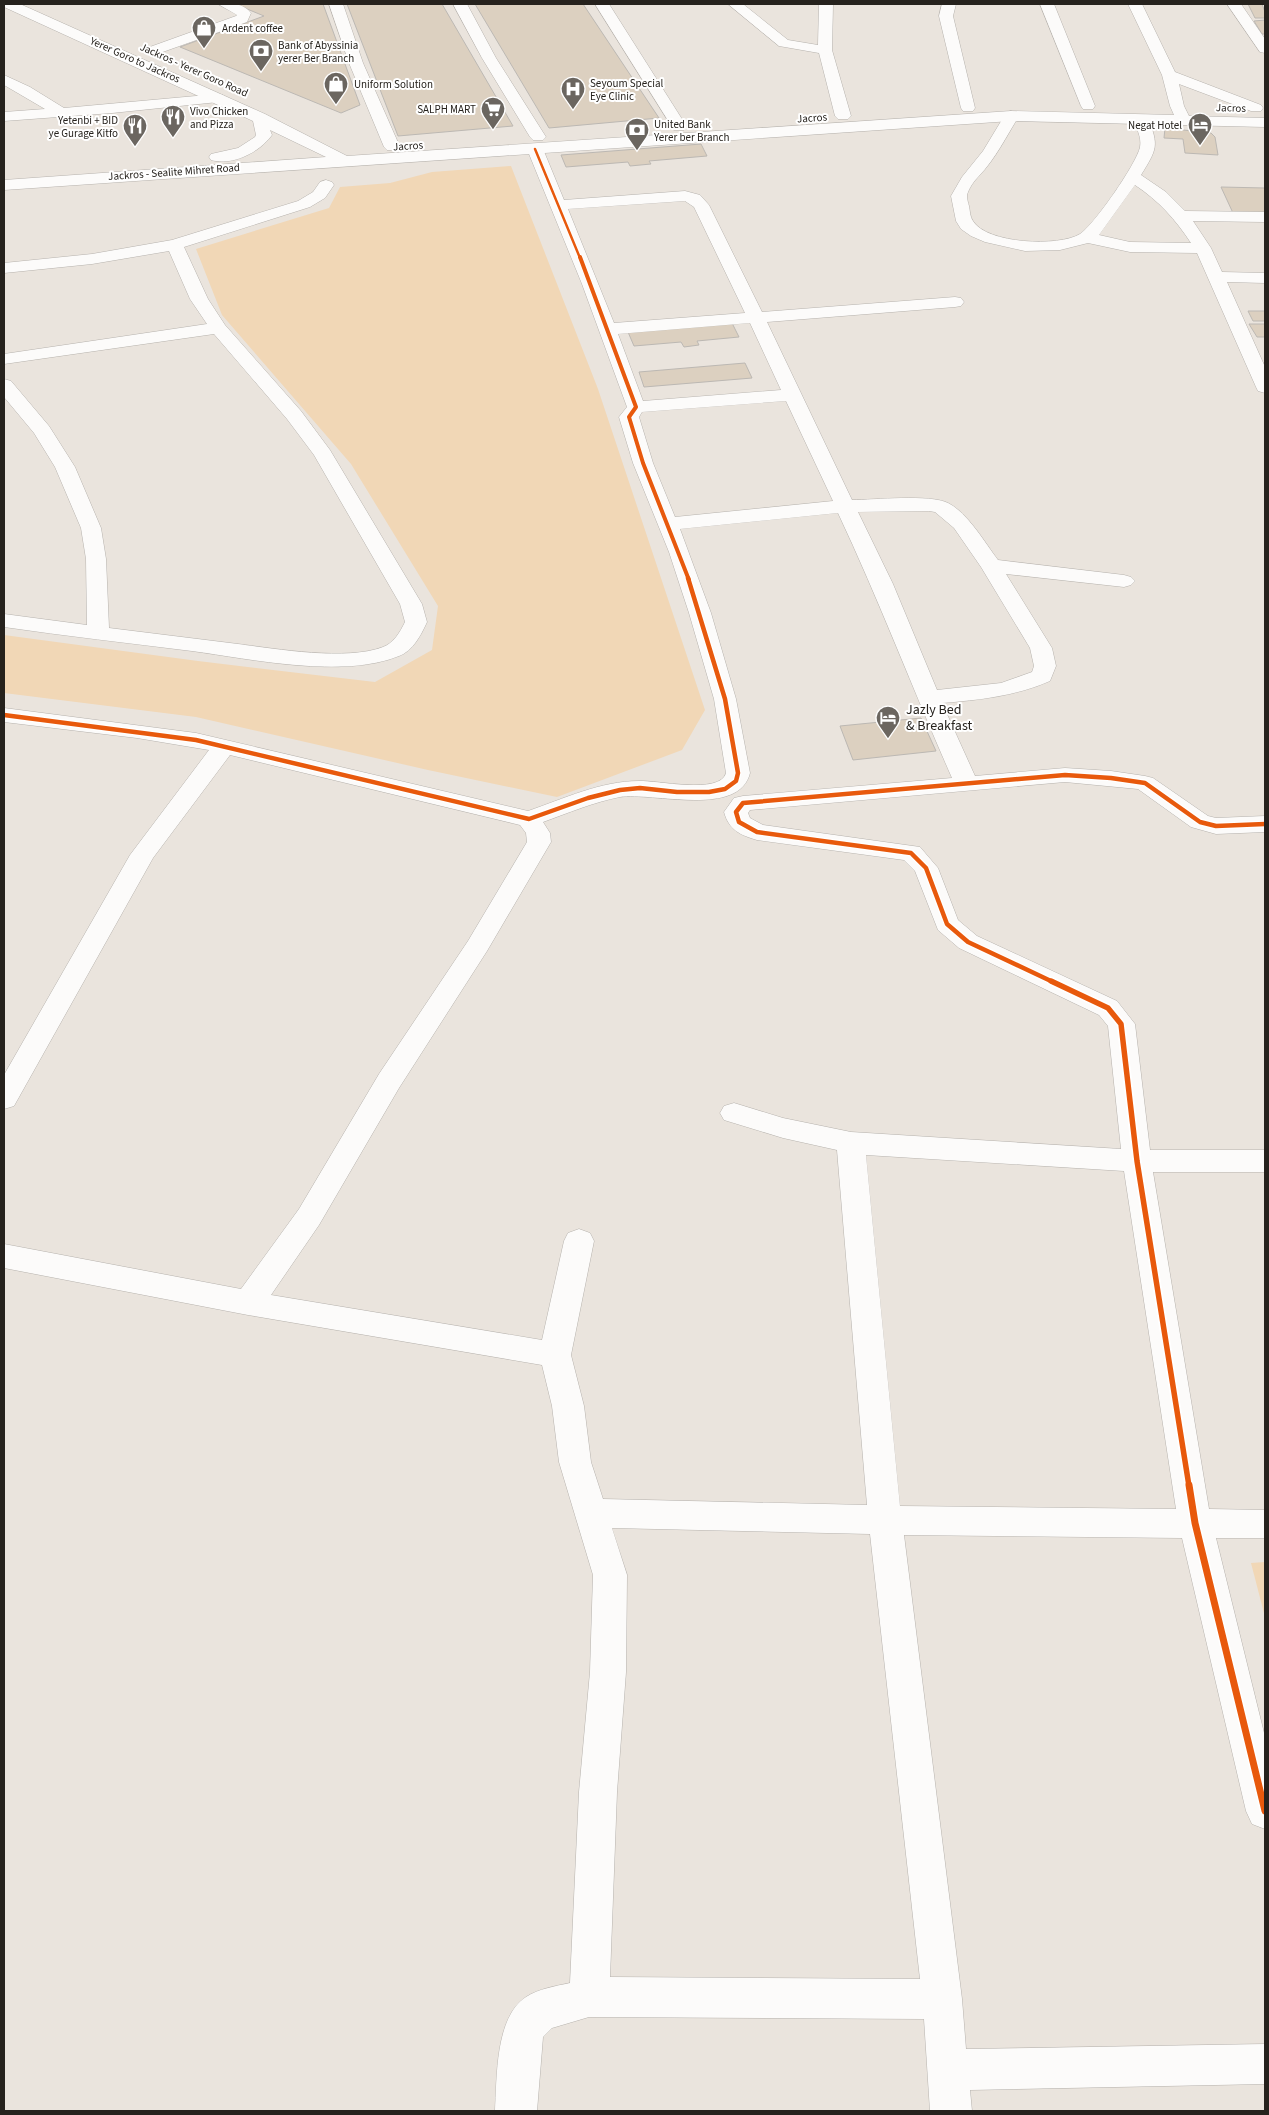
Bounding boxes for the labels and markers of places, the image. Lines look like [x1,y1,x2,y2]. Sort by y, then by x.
shop icon: Ardent coffee [191,15,217,49]
place label: Ardent coffee [222,21,284,36]
bank icon: Bank of Abyssinia yerer Ber Branch [248,38,274,72]
place label: Bank of Abyssinia yerer Ber Branch [278,38,358,66]
shop icon: Uniform Solution [323,71,349,105]
hospital icon: Seyoum Special Eye Clinic [560,76,586,110]
place label: Seyoum Special Eye Clinic [590,76,663,104]
place label: Uniform Solution [354,77,433,92]
supermarket icon: SALPH MART [480,96,506,130]
place label: SALPH MART [417,102,476,117]
restaurant icon: Vivo Chicken and Pizza [160,104,186,138]
place label: Vivo Chicken and Pizza [190,104,248,132]
hotel icon: Negat Hotel [1187,112,1213,146]
place label: Yetenbi + BID ye Gurage Kitfo [49,113,118,141]
restaurant icon: Yetenbi + BID ye Gurage Kitfo [122,113,148,147]
bank icon: United Bank Yerer ber Branch [624,117,650,151]
place label: United Bank Yerer ber Branch [653,117,730,145]
place label: Negat Hotel [1128,118,1182,133]
place label: Jazly Bed & Breakfast [906,700,972,736]
hotel icon: Jazly Bed & Breakfast [875,705,901,739]

